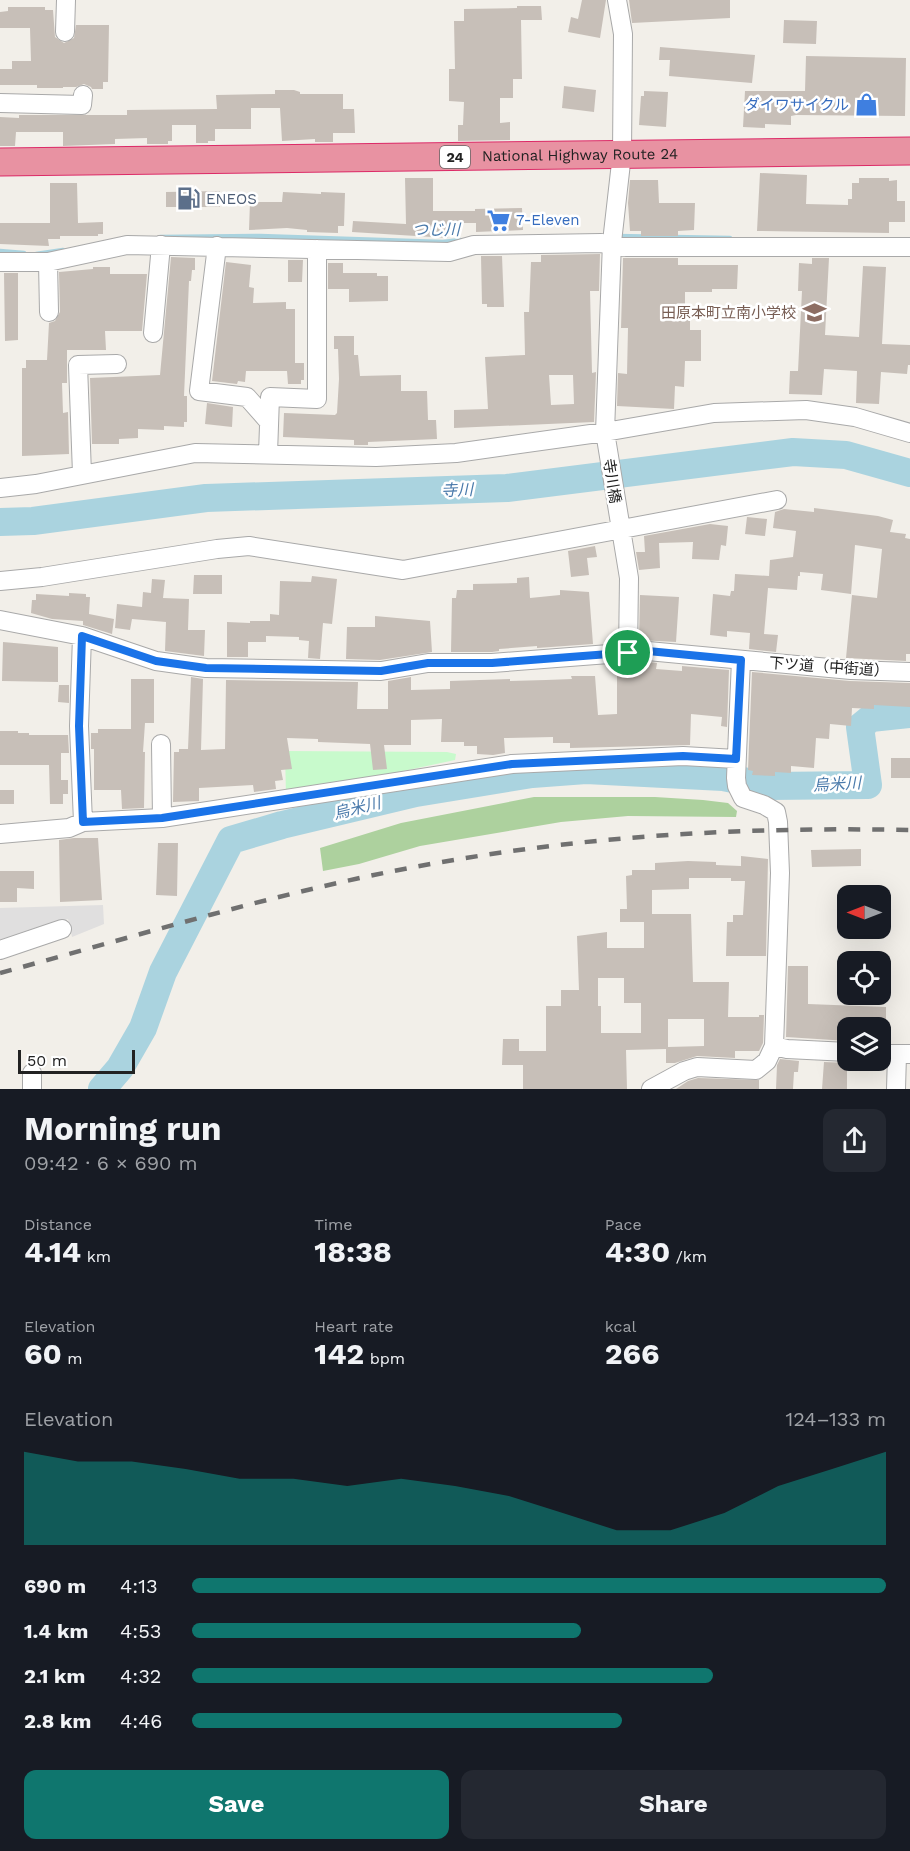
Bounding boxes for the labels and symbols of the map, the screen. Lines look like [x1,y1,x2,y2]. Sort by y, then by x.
shop icon: ダイワサイクル [854,92,880,118]
place label: ダイワサイクル [745,96,849,114]
street label: National Highway Route 24 [482,145,678,165]
road number: 24 [440,146,470,168]
fuel station icon: ENEOS [175,186,201,212]
place label: ENEOS [206,190,257,208]
supermarket icon: 7-Eleven [485,207,511,233]
place label: 7-Eleven [516,211,580,229]
water label: つじ川 [412,220,462,239]
school or university icon: 田原本町立南小学校 [801,300,827,326]
place label: 田原本町立南小学校 [661,304,796,322]
street label: 寺川橋 [600,457,624,505]
water label: 寺川 [441,480,475,500]
pin [602,627,653,678]
street label: 下ツ道（中街道） [769,654,889,680]
water label: 烏米川 [813,773,863,795]
water label: 烏米川 [331,792,385,823]
north arrow [837,885,891,939]
scale bar [18,1047,135,1074]

